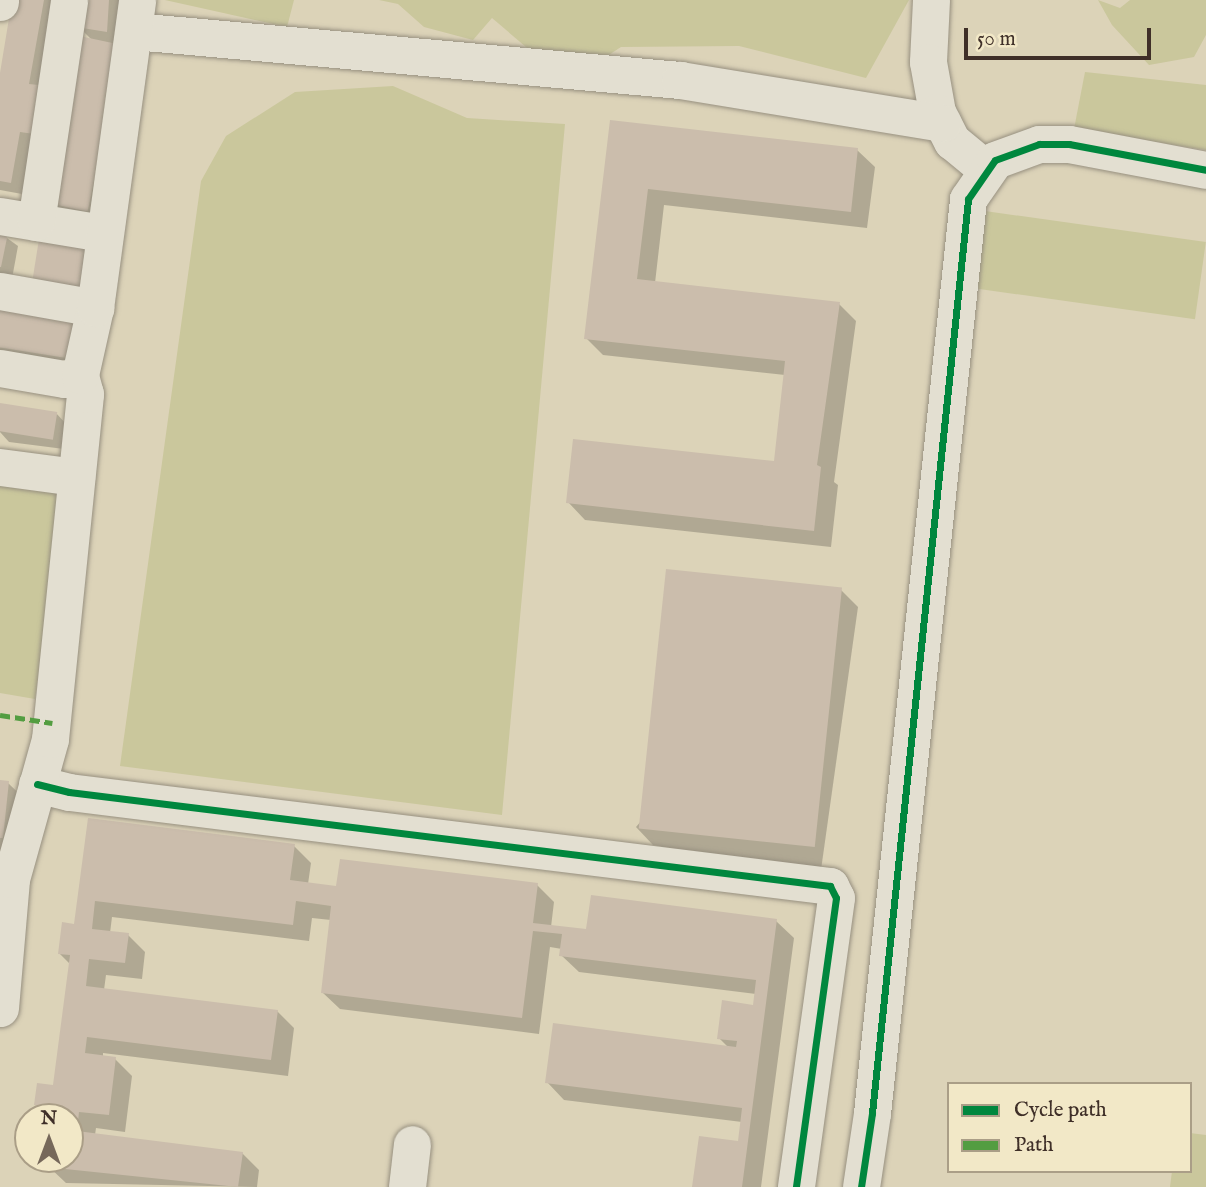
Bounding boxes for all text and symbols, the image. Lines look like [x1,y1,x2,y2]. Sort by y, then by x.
scale bar [968,14,1155,58]
text: 50 m [977,26,1016,53]
legend [947,1082,1192,1173]
text: Cycle path [1014,1097,1107,1124]
north arrow [14,1103,84,1173]
text: N [41,1107,57,1131]
text: Path [1014,1132,1053,1159]

